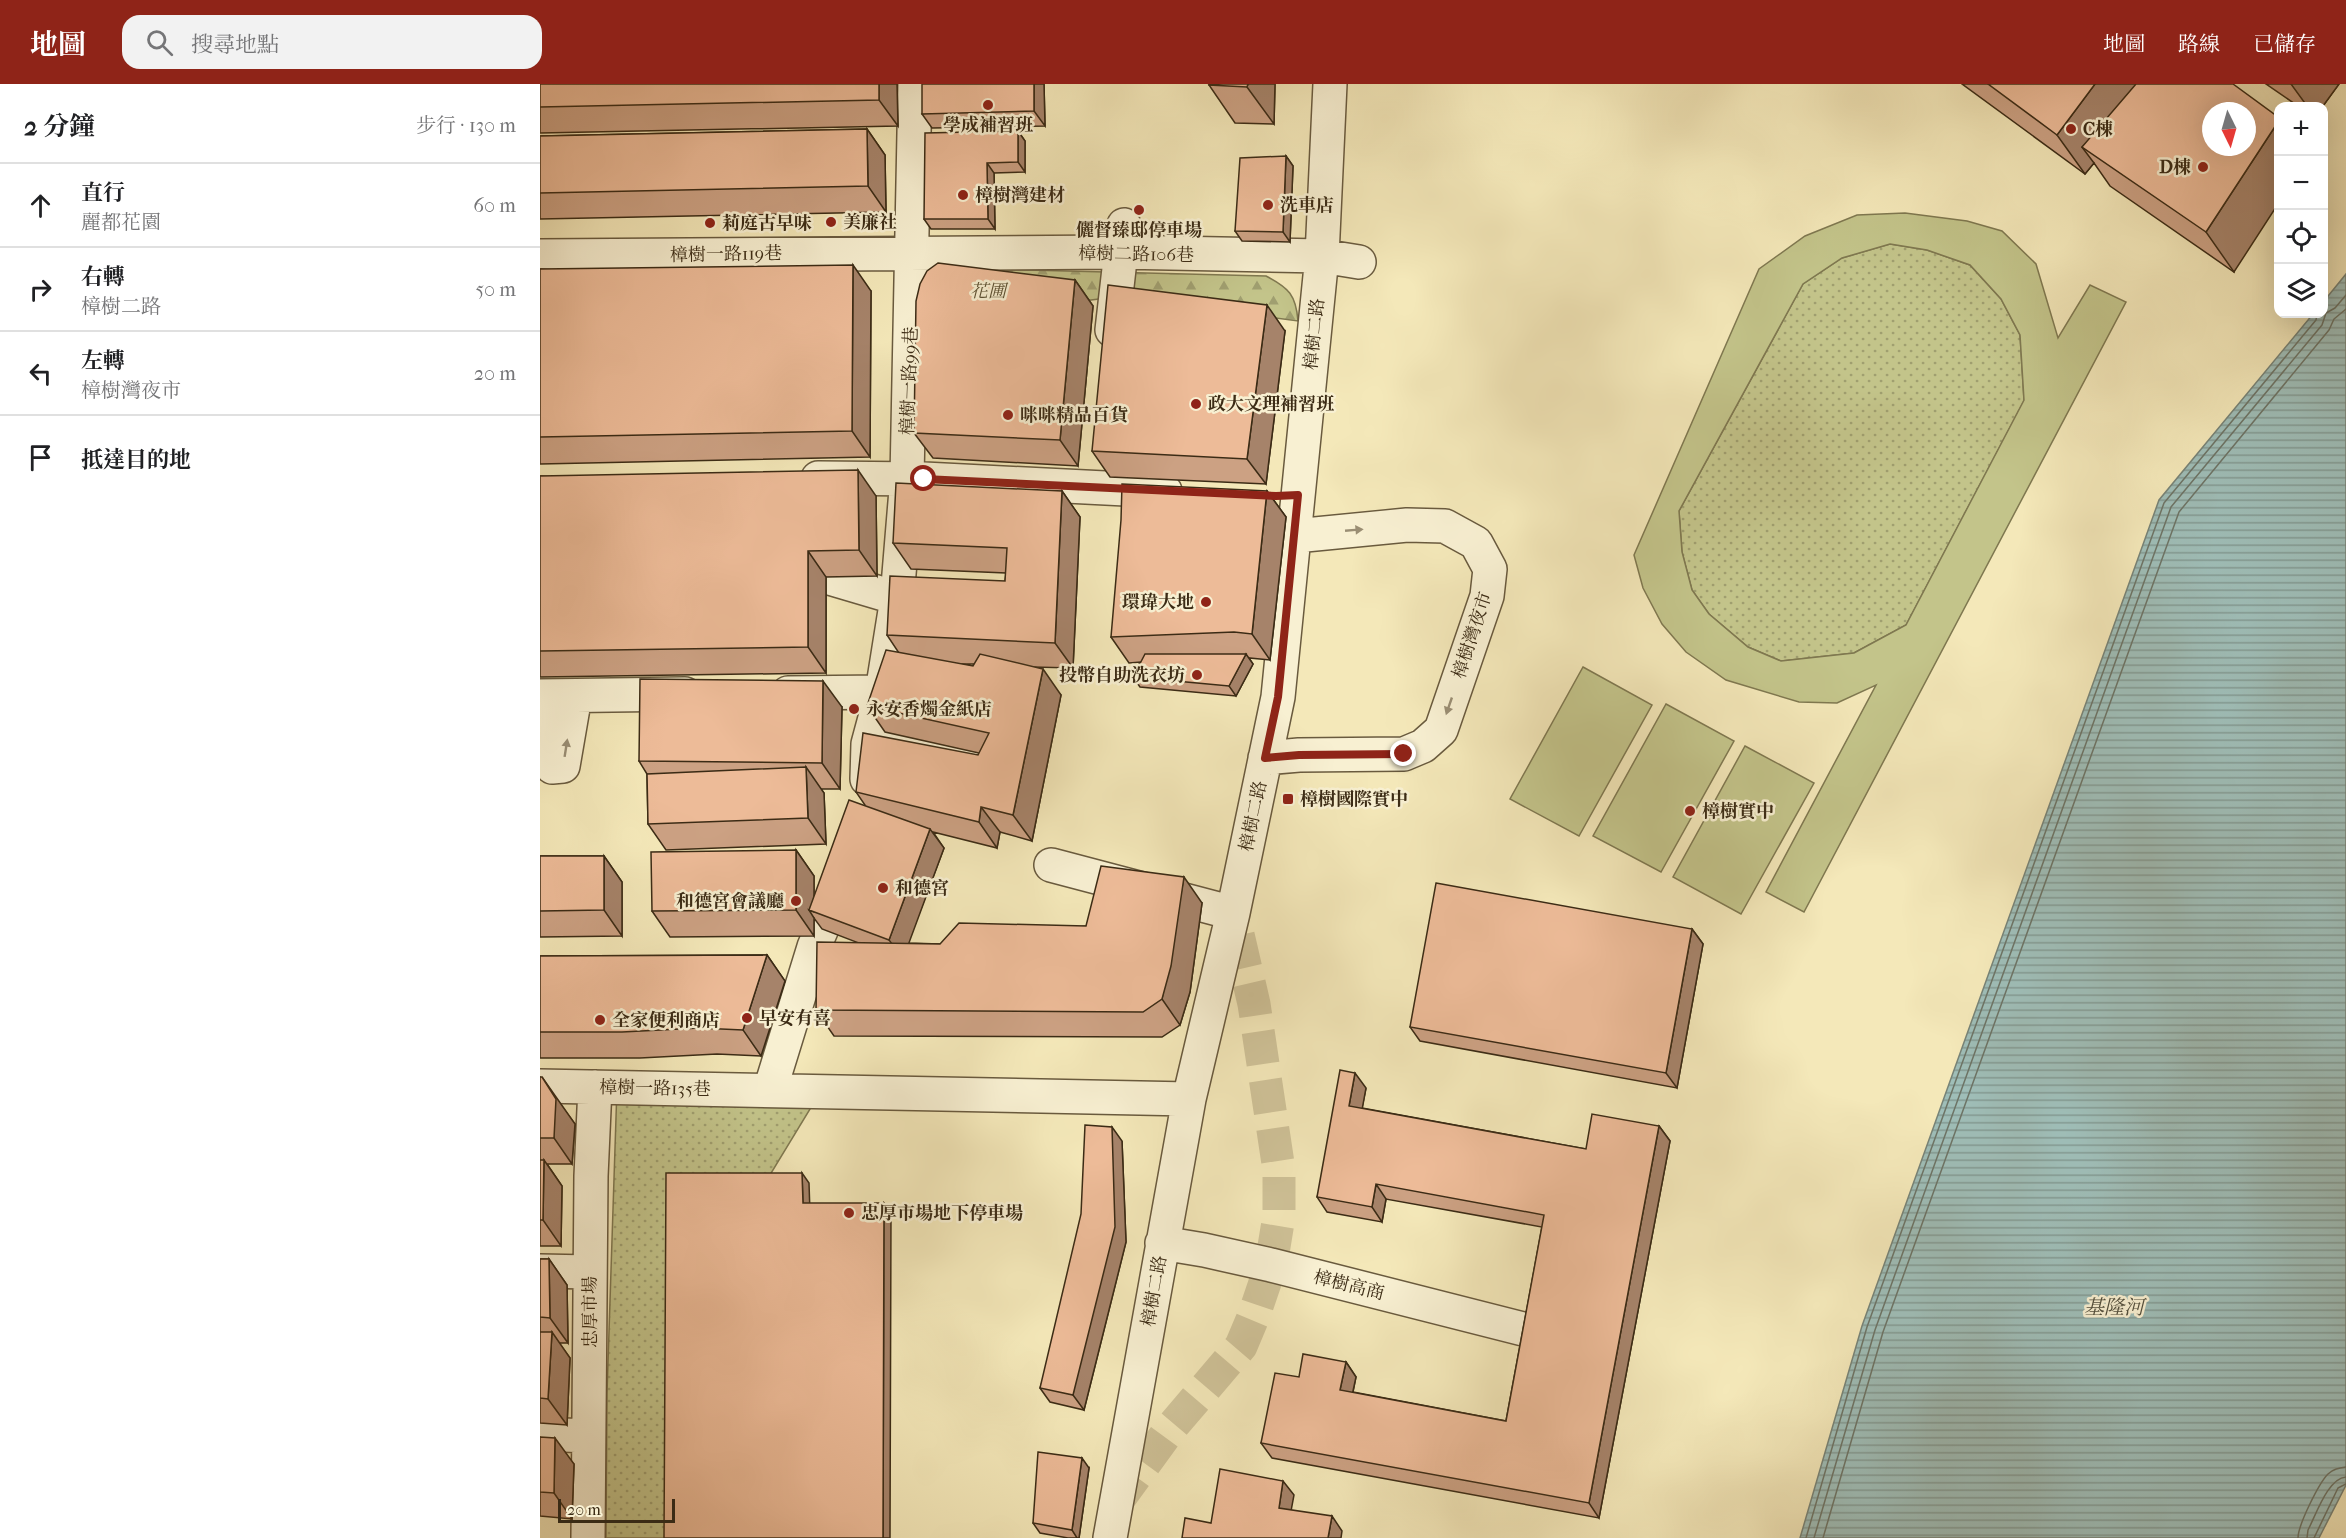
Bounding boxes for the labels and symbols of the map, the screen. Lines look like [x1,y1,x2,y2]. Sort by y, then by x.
marker: 學成補習班 [981,98,995,112]
north arrow [2202,102,2256,156]
place label: 學成補習班 [943,115,1034,136]
place label: C棟 [2083,119,2113,140]
marker: C棟 [2064,122,2078,136]
place label: D棟 [2159,157,2191,178]
marker: D棟 [2196,160,2210,174]
place label: 樟樹灣建材 [975,185,1065,206]
marker: 樟樹灣建材 [956,188,970,202]
place label: 洗車店 [1280,195,1334,216]
marker: 洗車店 [1261,198,1275,212]
marker: 儷督臻邸停車場 [1132,203,1146,217]
place label: 美廉社 [843,212,897,233]
place label: 莉庭古早味 [722,213,812,234]
marker: 美廉社 [824,215,838,229]
marker: 莉庭古早味 [703,216,717,230]
place label: 儷督臻邸停車場 [1076,220,1202,241]
street label: 樟樹一路119巷 [670,243,782,266]
street label: 樟樹二路106巷 [1078,243,1194,266]
park label: 花圃 [970,281,1009,302]
street label: 樟樹二路 [1300,297,1329,371]
street label: 樟樹一路99巷 [897,326,922,436]
place label: 政大文理補習班 [1208,394,1335,415]
marker: 政大文理補習班 [1189,397,1203,411]
place label: 咪咪精品百貨 [1020,405,1128,426]
marker: 咪咪精品百貨 [1001,408,1015,422]
route start [910,465,936,491]
one-way arrow [1344,525,1363,535]
street label: 樟樹灣夜市 [1449,589,1496,681]
place label: 環瑋大地 [1122,592,1194,613]
marker: 環瑋大地 [1199,595,1213,609]
place label: 投幣自助洗衣坊 [1059,665,1185,686]
marker: 投幣自助洗衣坊 [1190,668,1204,682]
one-way arrow [1443,697,1453,715]
place label: 永安香燭金紙店 [866,699,992,720]
marker: 永安香燭金紙店 [847,702,861,716]
one-way arrow [562,739,571,758]
route end [1390,740,1416,766]
street label: 樟樹二路 [1236,779,1271,854]
place label: 樟樹國際實中 [1300,789,1408,810]
marker: 樟樹國際實中 [1281,792,1295,806]
place label: 樟樹實中 [1702,801,1774,822]
marker: 樟樹實中 [1683,804,1697,818]
place label: 和德宮 [895,878,949,899]
marker: 和德宮 [876,881,890,895]
place label: 和德宮會議廳 [676,891,784,912]
marker: 和德宮會議廳 [789,894,803,908]
place label: 早安有喜 [759,1008,831,1029]
place label: 全家便利商店 [612,1010,720,1031]
marker: 早安有喜 [740,1011,754,1025]
marker: 全家便利商店 [593,1013,607,1027]
street label: 樟樹一路135巷 [599,1077,711,1100]
place label: 忠厚市場地下停車場 [861,1203,1023,1224]
marker: 忠厚市場地下停車場 [842,1206,856,1220]
street label: 樟樹二路 [1138,1254,1171,1328]
street label: 樟樹高商 [1311,1267,1386,1304]
street label: 忠厚市場 [580,1276,601,1348]
water label: 基隆河 [2084,1296,2147,1319]
scale bar [558,1496,675,1524]

